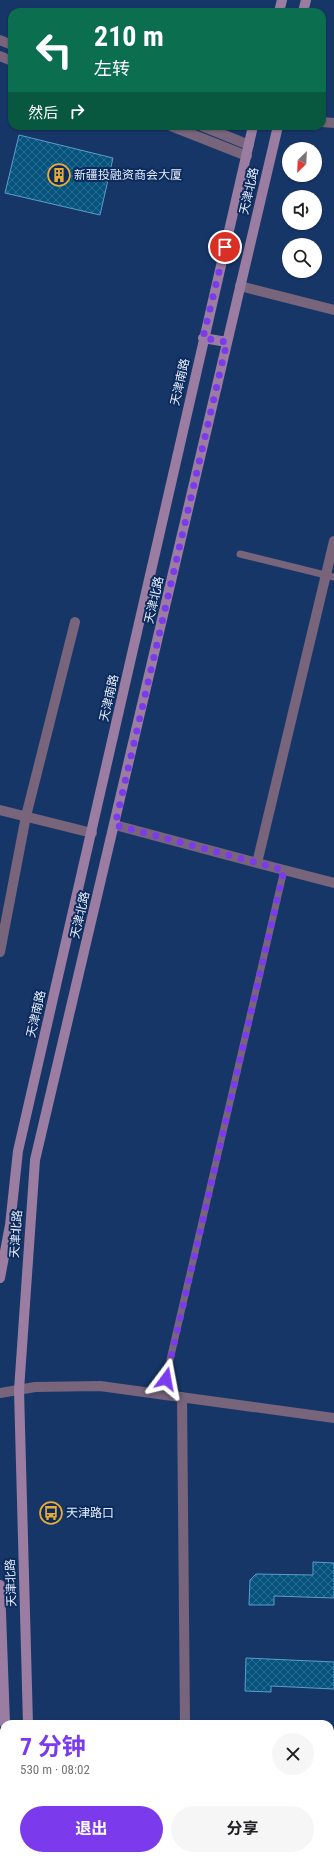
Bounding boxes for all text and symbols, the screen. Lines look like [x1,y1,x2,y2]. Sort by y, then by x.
text: 210 m [94,20,164,53]
icon: left [28,24,80,76]
text: 左转 [94,58,130,79]
icon: right [66,100,88,122]
text: 然后 [28,104,58,122]
north arrow [282,142,322,182]
map controls [282,142,322,278]
building icon: 新疆投融资商会大厦 [46,162,72,188]
street label: 天津北路 [237,166,261,216]
place label: 新疆投融资商会大厦 [74,168,182,182]
button: sound [282,190,322,230]
pin [208,230,242,264]
icon: arrive [214,236,236,258]
button: search [282,238,322,278]
street label: 天津南路 [168,357,192,407]
street label: 天津北路 [142,575,166,625]
street label: 天津南路 [97,673,121,723]
street label: 天津北路 [68,890,92,940]
street label: 天津南路 [24,989,48,1039]
street label: 天津北路 [7,1210,25,1258]
position arrow [145,1358,187,1400]
bus stop icon: 天津路口 [38,1500,64,1526]
place label: 天津路口 [66,1506,114,1520]
street label: 天津北路 [3,1559,19,1607]
text: 7 分钟 [20,1733,86,1761]
button: close [272,1733,314,1775]
text: 530 m · 08:02 [20,1762,90,1777]
button: 退出 [20,1806,163,1852]
button: 分享 [171,1806,314,1852]

